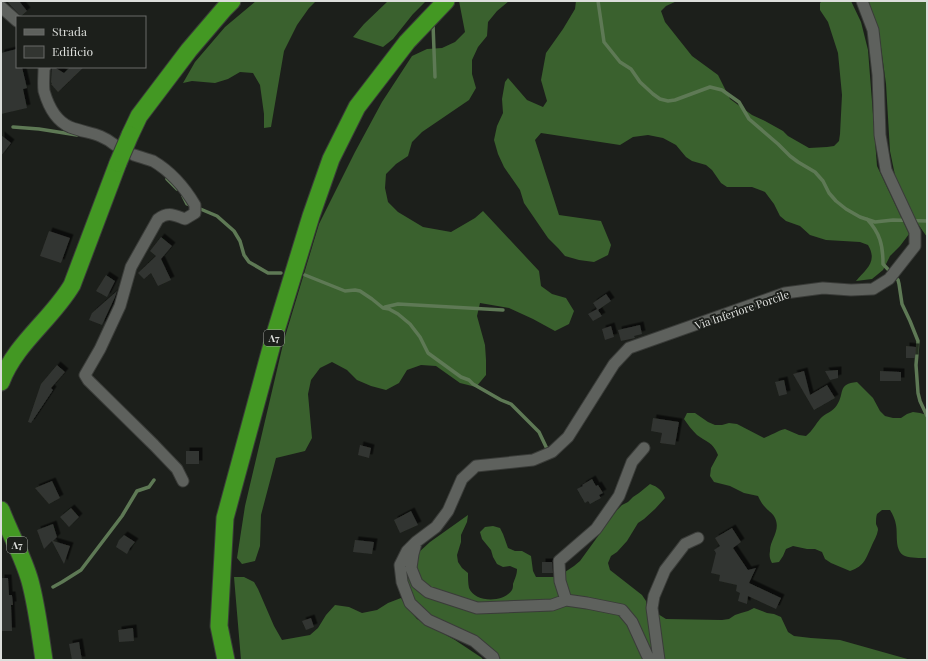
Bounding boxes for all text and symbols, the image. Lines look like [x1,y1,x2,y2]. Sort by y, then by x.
legend [16,16,146,68]
text: Strada [52,23,87,39]
text: Edificio [52,43,94,59]
street label: Via Inferiore Porcile [692,286,791,333]
road number: A7 [264,330,284,346]
road number: A7 [7,537,27,553]

